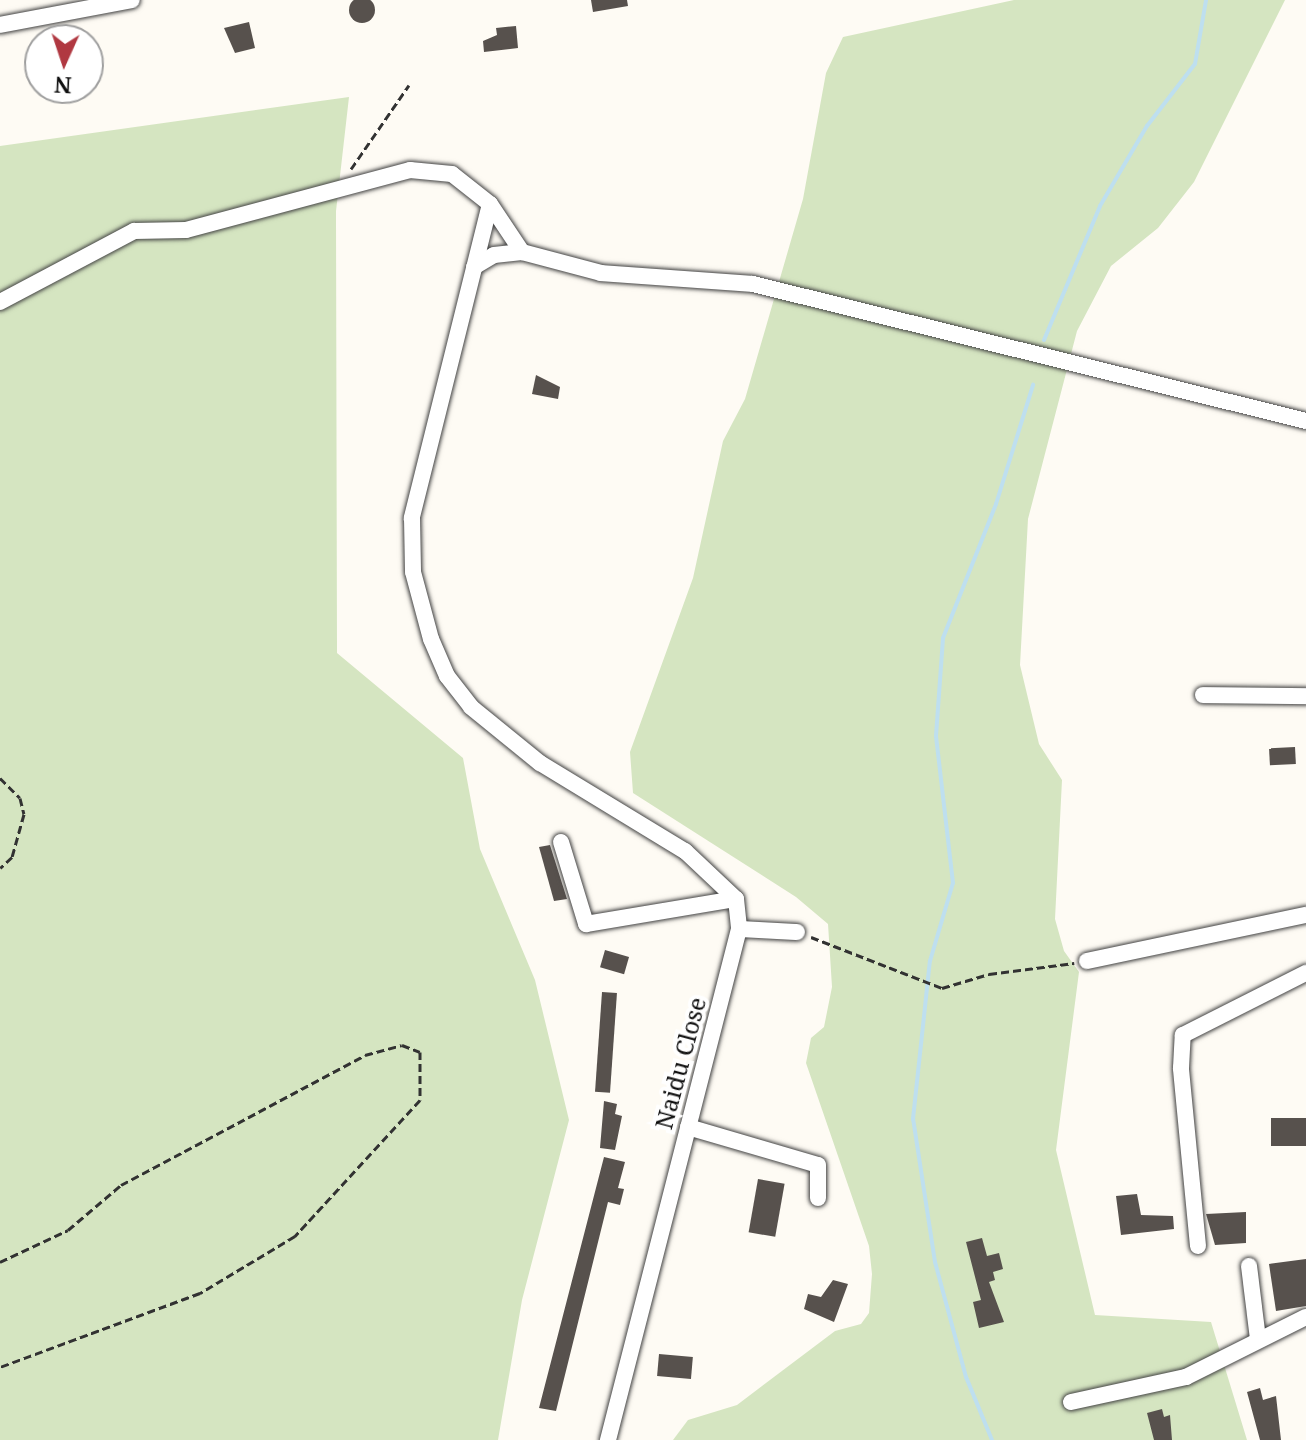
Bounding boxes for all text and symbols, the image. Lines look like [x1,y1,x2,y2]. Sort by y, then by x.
north arrow [24,24,104,104]
text: N [53,71,72,101]
street label: Naidu Close [649,994,711,1132]

